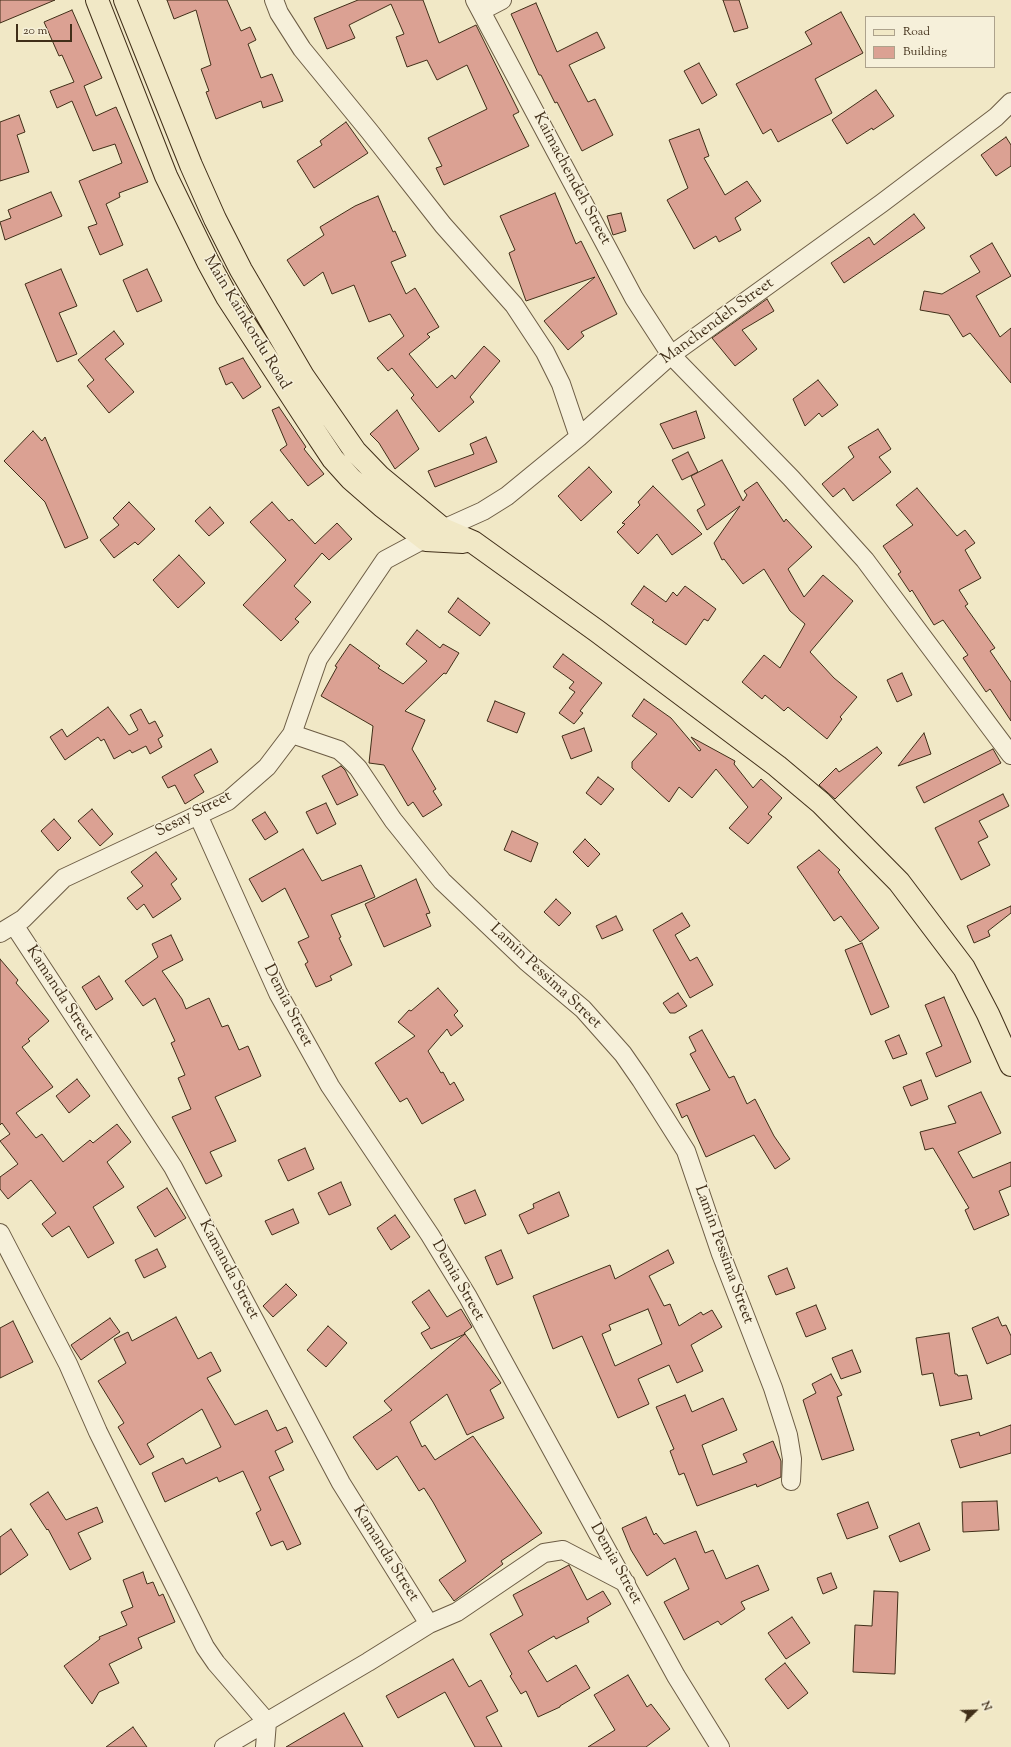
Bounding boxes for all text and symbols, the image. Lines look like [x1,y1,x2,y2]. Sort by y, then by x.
scale bar [18,16,74,42]
legend [865,16,995,68]
text: 20 m [23,22,47,40]
text: Road [903,23,930,41]
text: Building [903,43,947,61]
street label: Kaimachendeh Street [528,109,614,249]
street label: Main Kainkordu Road [198,252,294,394]
street label: Manchendeh Street [658,275,778,369]
street label: Sesay Street [153,788,235,842]
street label: Lamin Pessima Street [485,920,605,1034]
street label: Kamanda Street [21,943,97,1045]
street label: Demia Street [258,962,316,1050]
street label: Lamin Pessima Street [689,1183,757,1327]
street label: Kamanda Street [194,1217,262,1323]
street label: Demia Street [426,1237,488,1325]
street label: Kamanda Street [348,1502,422,1606]
street label: Demia Street [585,1520,645,1608]
north arrow [955,1691,995,1731]
text: N [977,1699,995,1713]

